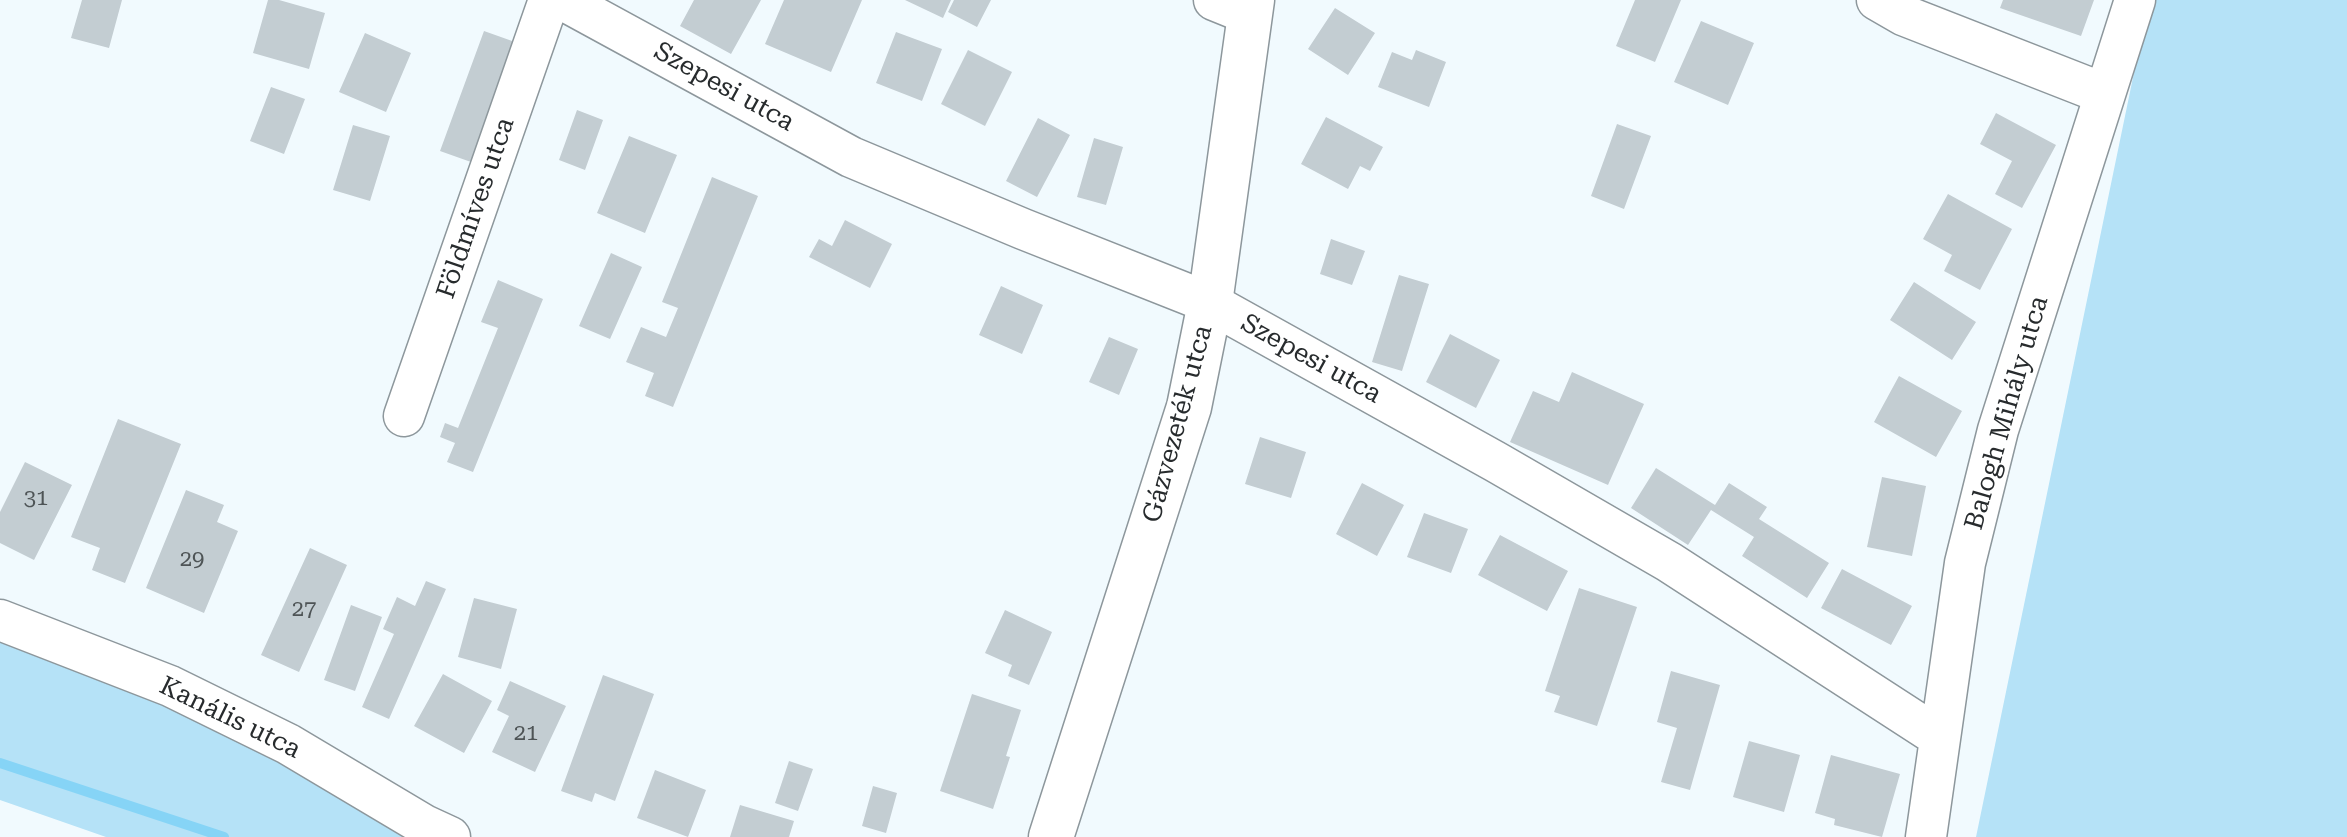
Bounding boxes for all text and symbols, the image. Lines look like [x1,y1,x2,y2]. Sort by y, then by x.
street label: Szepesi utca [648,36,800,138]
street label: Földmíves utca [430,114,522,302]
street label: Balogh Mihály utca [1959,293,2055,533]
street label: Szepesi utca [1235,308,1387,410]
street label: Gázvezeték utca [1137,322,1219,526]
house number: 31 [24,486,48,512]
house number: 29 [180,547,204,573]
house number: 27 [292,597,316,623]
street label: Kanális utca [154,670,306,766]
house number: 21 [514,721,538,747]

